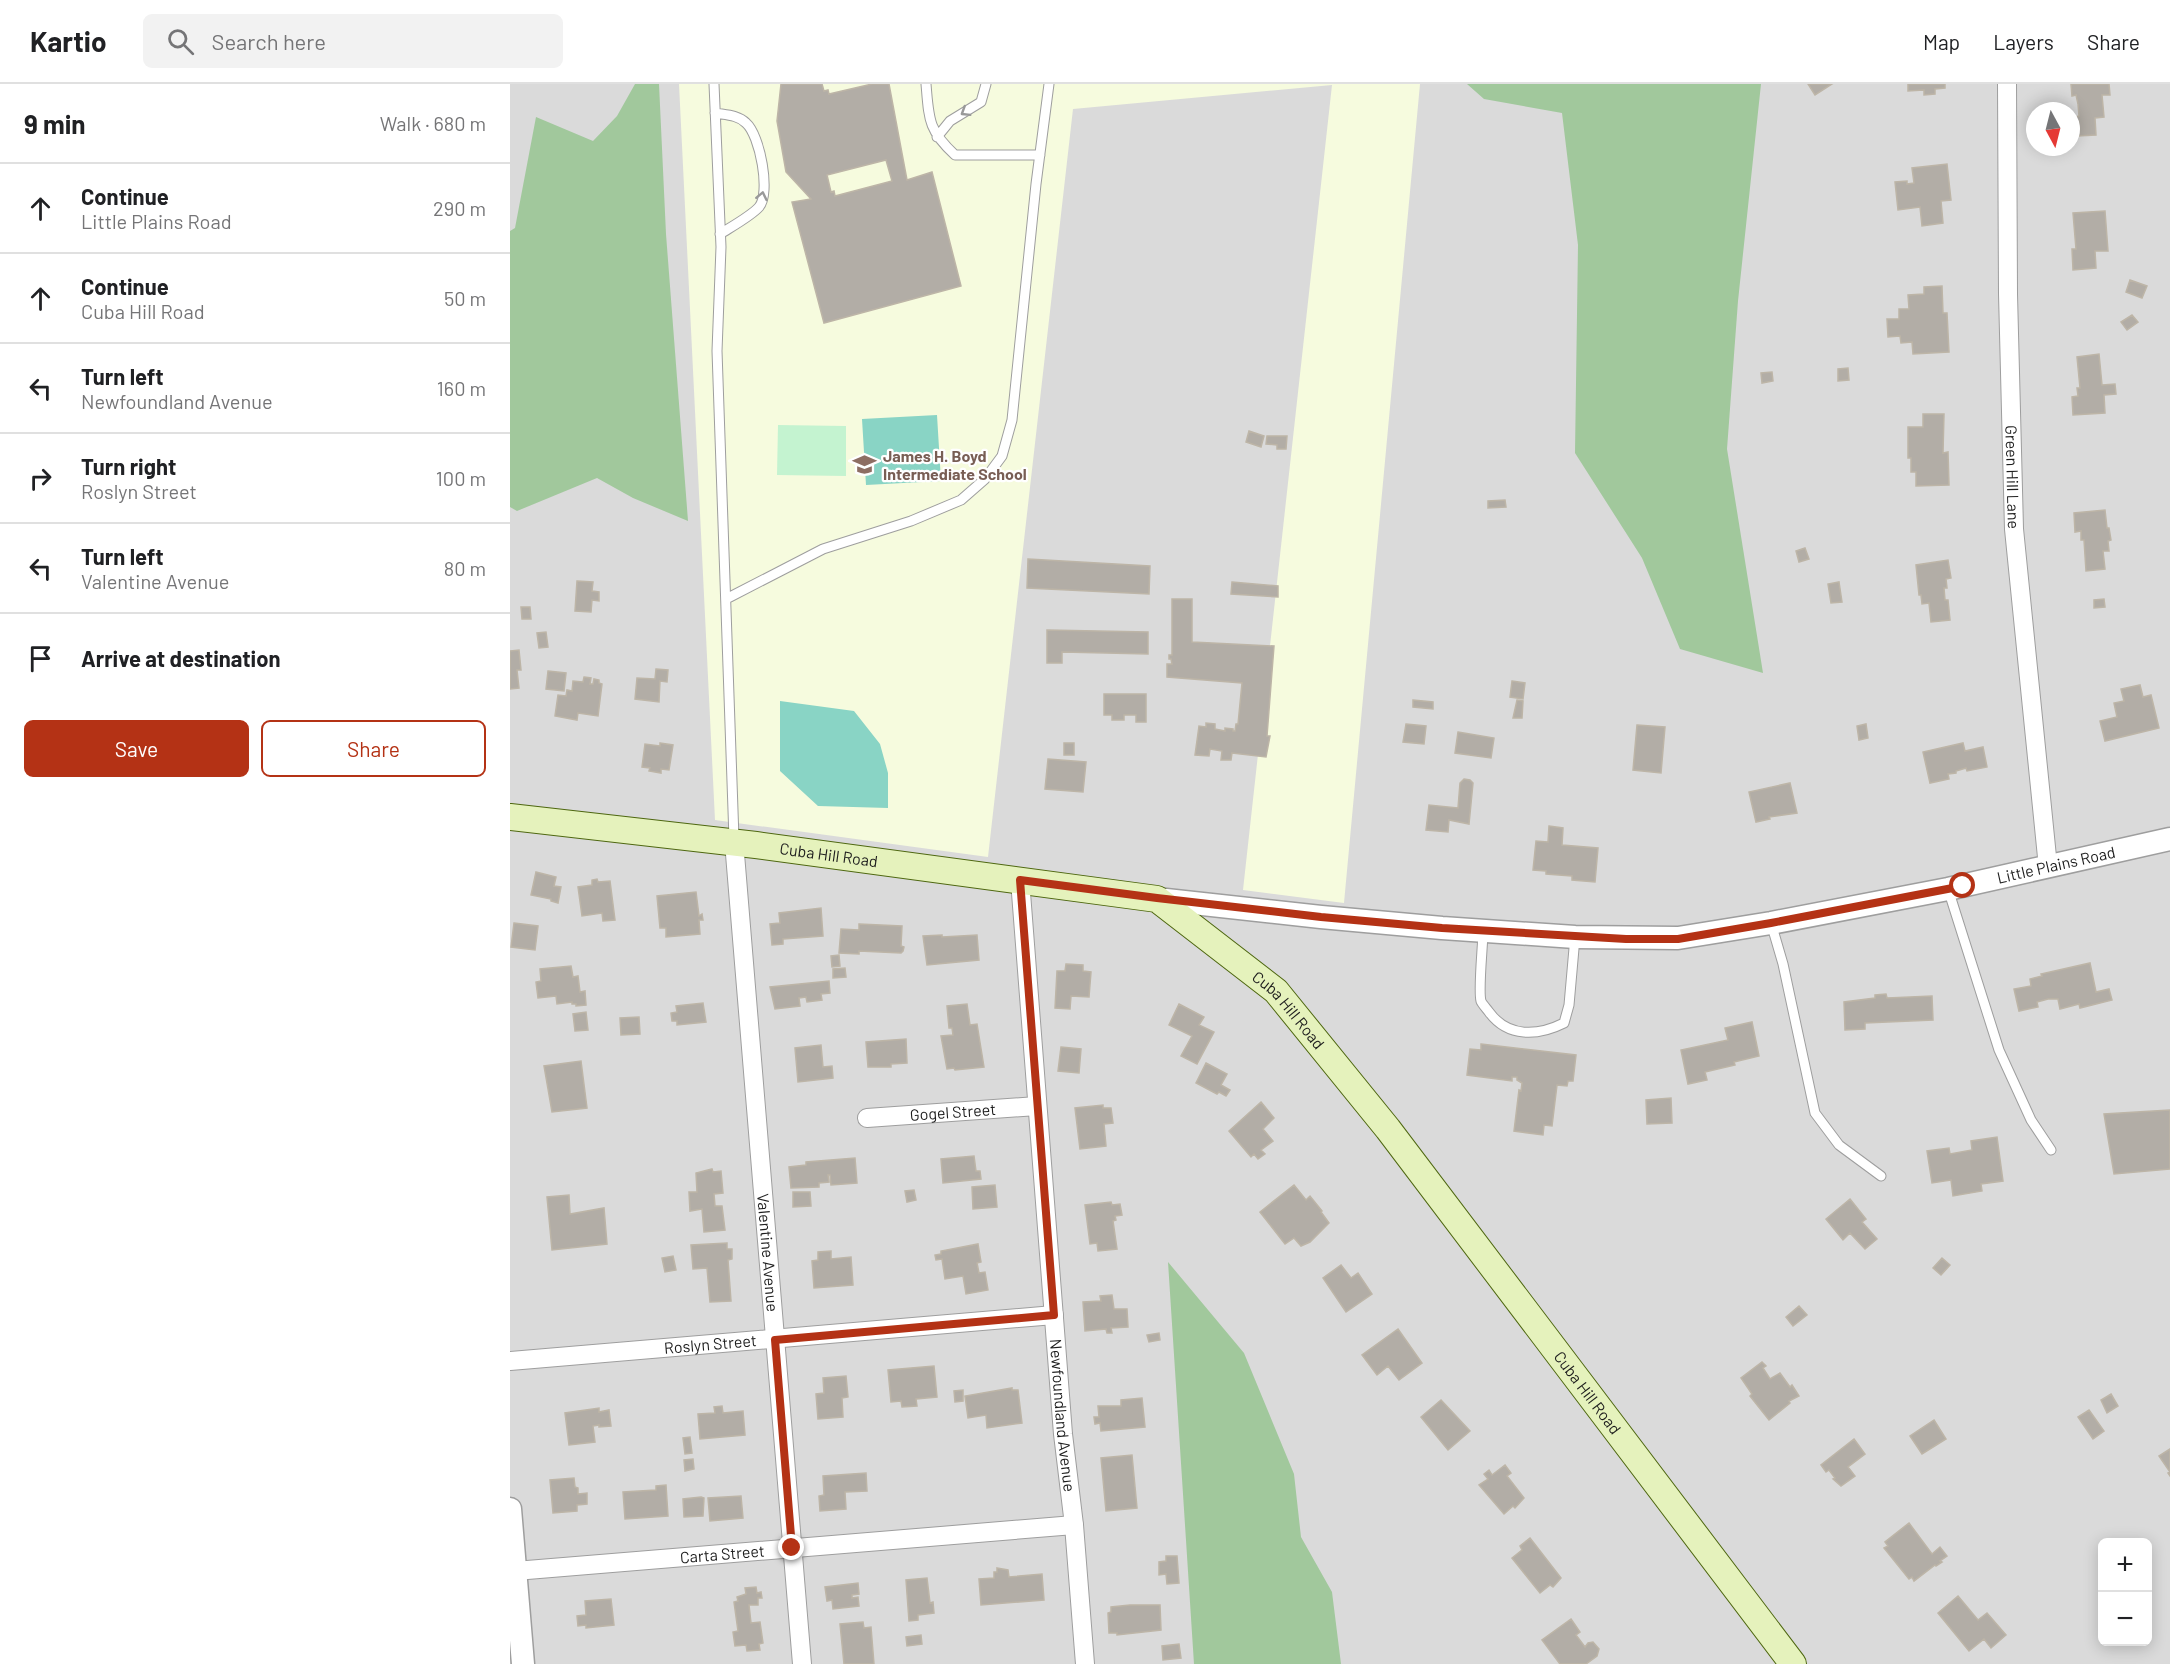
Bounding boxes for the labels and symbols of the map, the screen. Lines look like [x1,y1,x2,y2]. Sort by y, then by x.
north arrow [2026,102,2080,156]
one-way arrow [961,105,972,116]
one-way arrow [755,191,768,201]
street label: Green Hill Lane [2002,425,2024,529]
place label: James H. Boyd Intermediate School [883,446,1027,483]
school or university icon: James H. Boyd Intermediate School [852,452,878,478]
street label: Cuba Hill Road [778,838,879,870]
street label: Little Plains Road [1995,842,2117,887]
route start [1949,872,1975,898]
street label: Cuba Hill Road [1249,966,1329,1052]
street label: Gogel Street [909,1099,996,1124]
street label: Valentine Avenue [754,1193,783,1312]
street label: Roslyn Street [663,1330,757,1357]
street label: Newfoundland Avenue [1047,1338,1080,1493]
street label: Cuba Hill Road [1551,1347,1625,1438]
route end [778,1534,804,1560]
street label: Carta Street [679,1540,765,1566]

